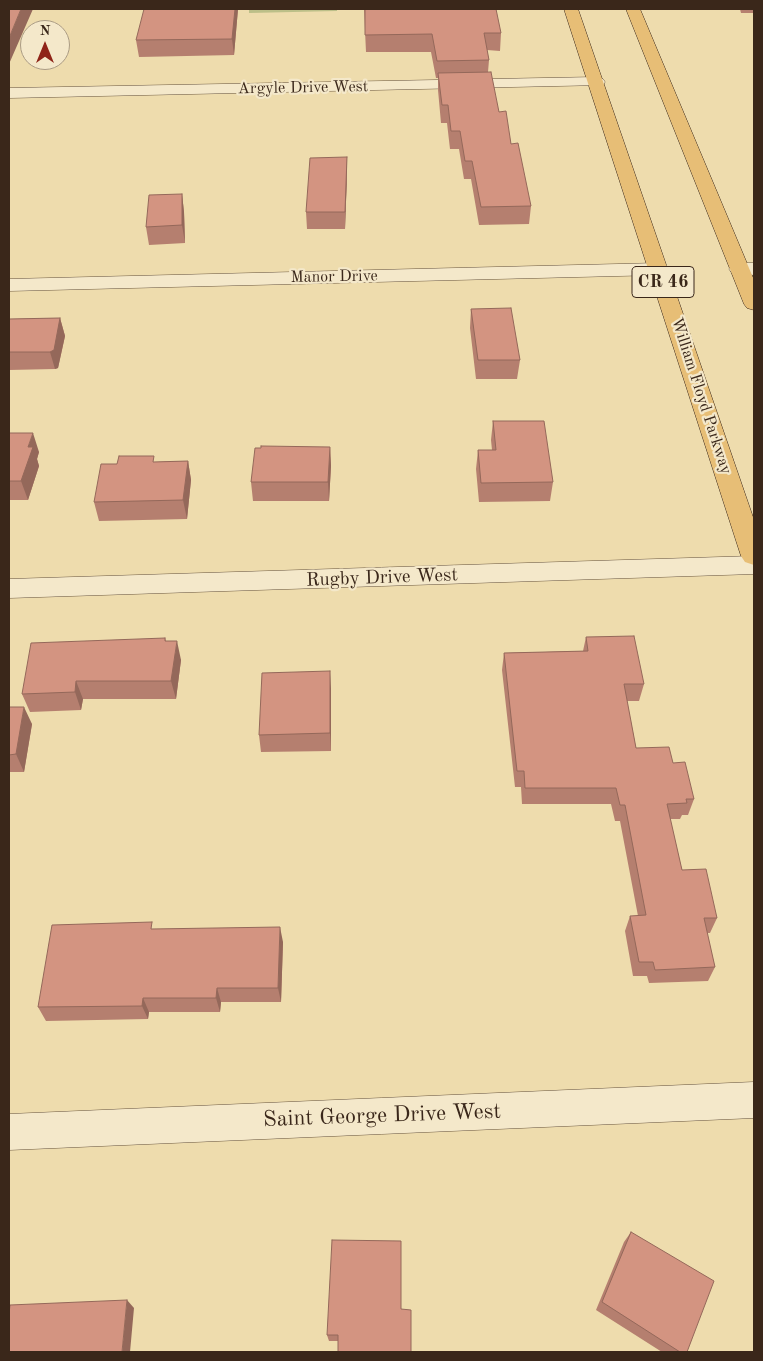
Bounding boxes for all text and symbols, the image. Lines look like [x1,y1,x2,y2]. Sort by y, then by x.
north arrow [20,20,70,70]
text: N [40,24,50,38]
street label: Argyle Drive West [238,77,368,99]
road number: CR 46 [632,266,694,298]
street label: Manor Drive [290,267,378,287]
street label: William Floyd Parkway [667,315,735,477]
street label: Rugby Drive West [306,564,458,592]
street label: Saint George Drive West [263,1099,501,1133]

